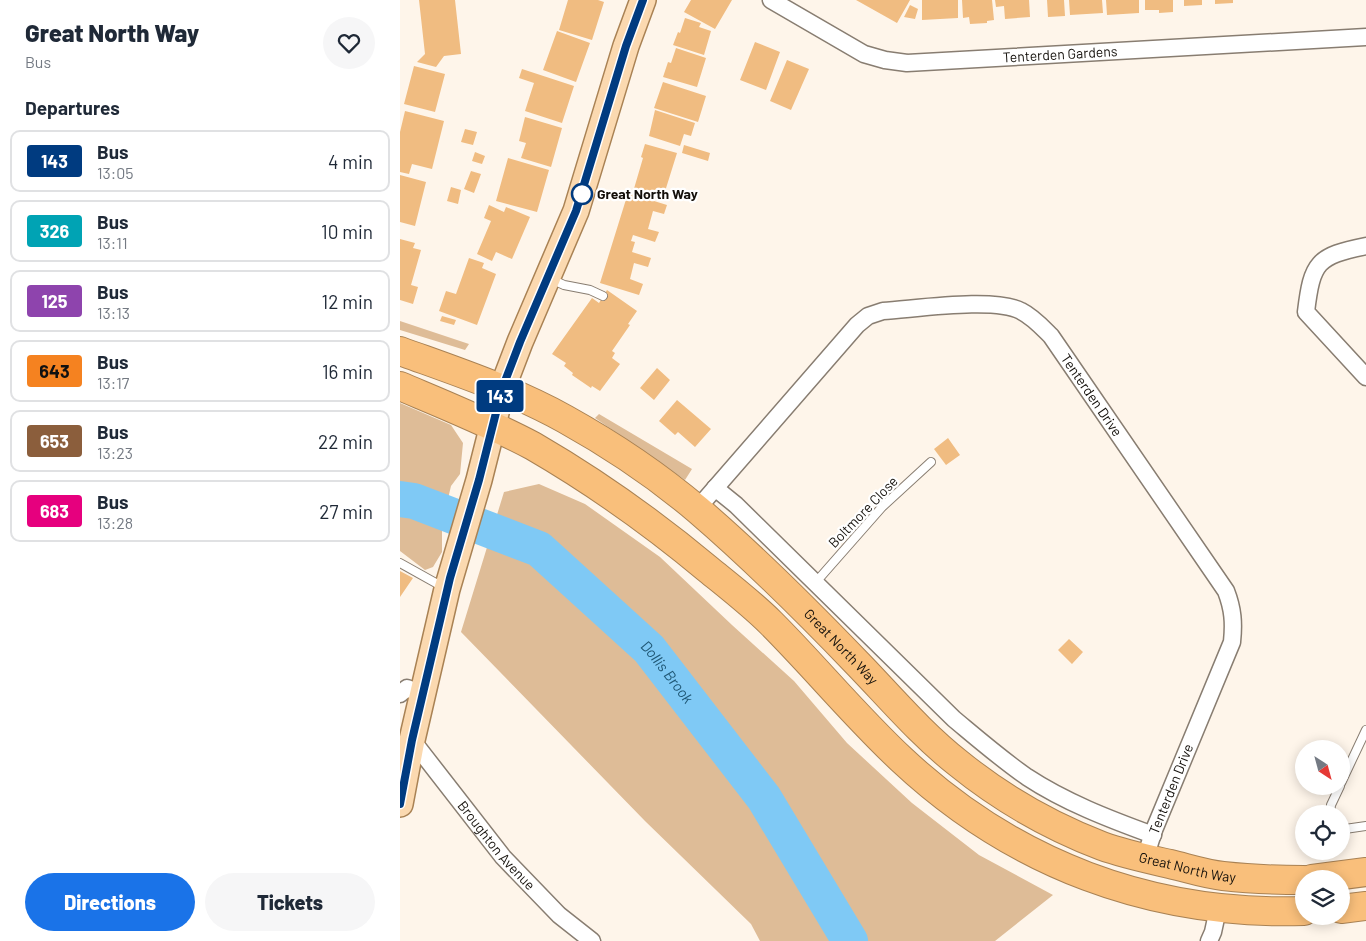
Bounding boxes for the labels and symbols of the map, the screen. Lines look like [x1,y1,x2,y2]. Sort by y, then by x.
street label: Tenterden Gardens [1002,42,1118,66]
marker: Great North Way [571,183,593,205]
place label: Great North Way [597,185,698,202]
street label: Tenterden Drive [1058,350,1126,439]
line badge: 143 [471,380,529,412]
street label: Boltmore Close [824,472,901,551]
street label: Great North Way [801,605,882,688]
water label: Dollis Brook [638,636,698,707]
north arrow [1295,740,1350,795]
street label: Tenterden Drive [1145,741,1196,837]
street label: Broughton Avenue [454,797,539,893]
street label: Great North Way [1137,848,1237,885]

